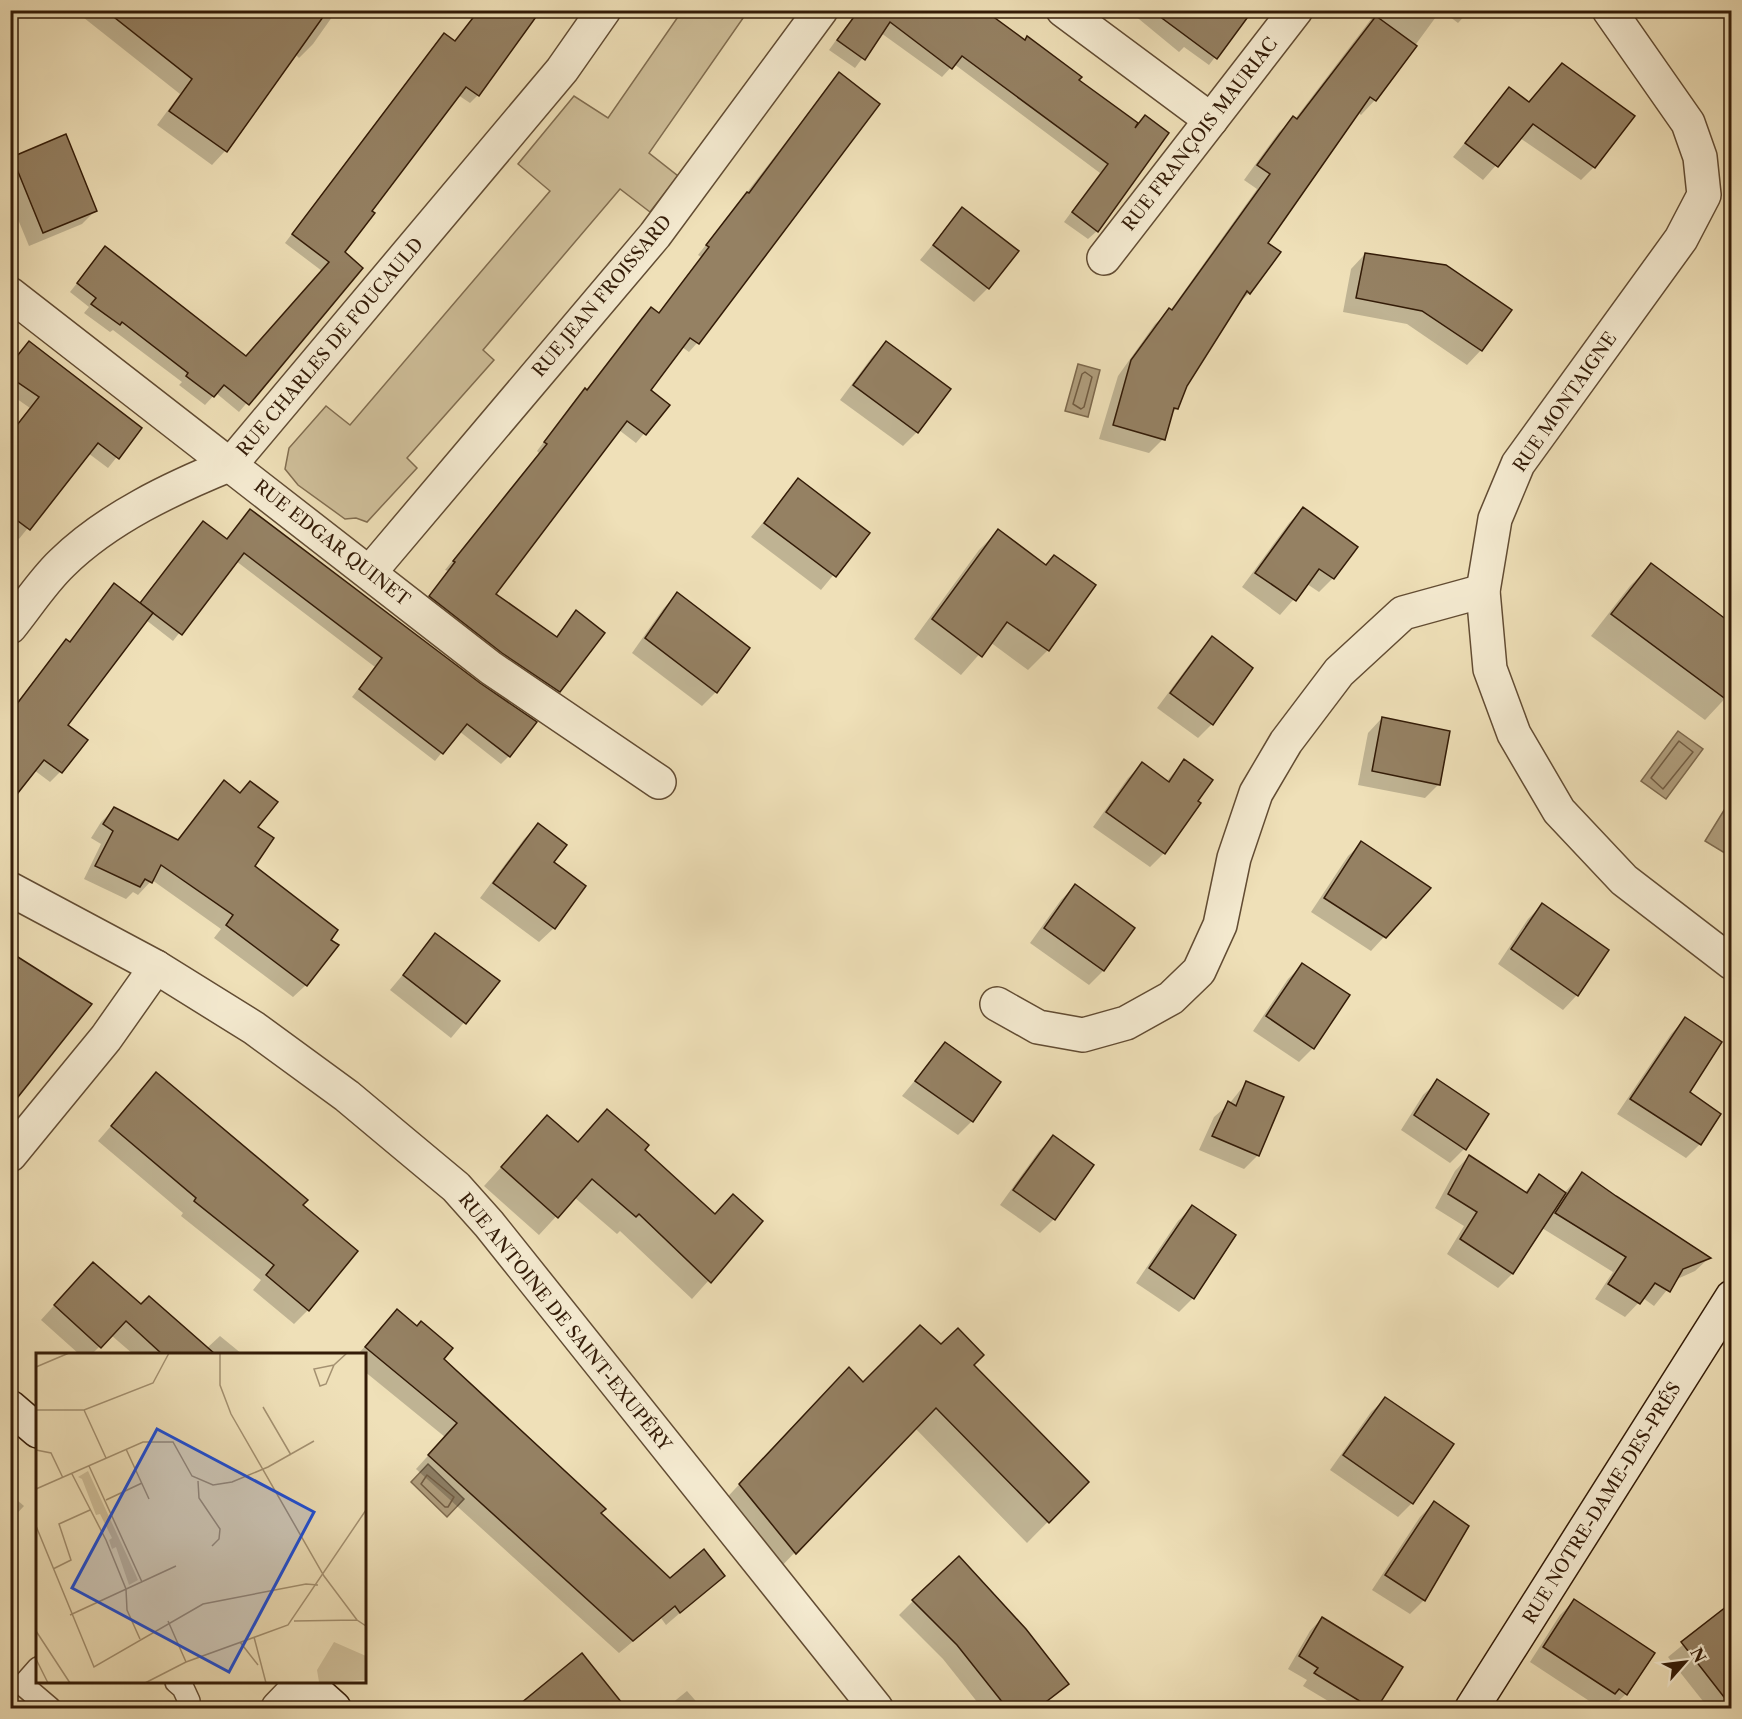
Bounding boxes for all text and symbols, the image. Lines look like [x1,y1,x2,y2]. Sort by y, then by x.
street label: RUE FRANÇOIS MAURIAC [1118,33,1282,235]
street label: RUE JEAN FROISSARD [528,211,676,381]
street label: RUE CHARLES DE FOUCAULD [232,233,428,461]
street label: RUE MONTAIGNE [1509,328,1621,476]
street label: RUE EDGAR QUINET [250,475,415,611]
street label: RUE ANTOINE DE SAINT-EXUPÉRY [454,1188,678,1456]
inset map [36,1353,366,1683]
street label: RUE NOTRE-DAME-DES-PRÉS [1517,1378,1686,1628]
north arrow [1655,1632,1715,1692]
text: N [1686,1644,1710,1666]

